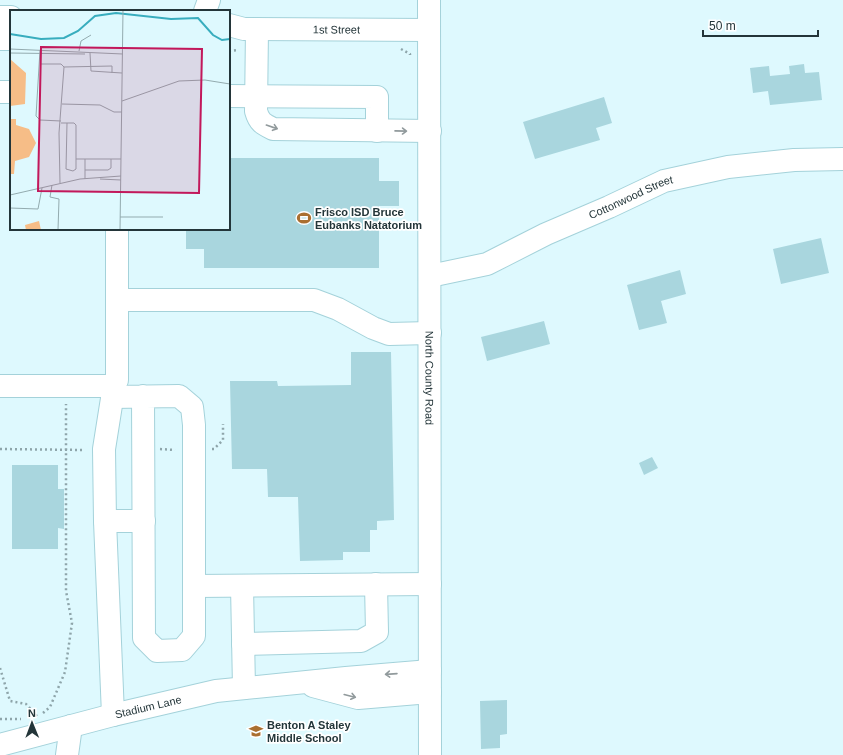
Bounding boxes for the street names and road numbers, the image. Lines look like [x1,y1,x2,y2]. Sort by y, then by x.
street label: 1st Street [313,23,360,36]
street label: Cottonwood Street [587,173,674,221]
street label: North County Road [423,331,436,425]
street label: Stadium Lane [114,693,183,720]

